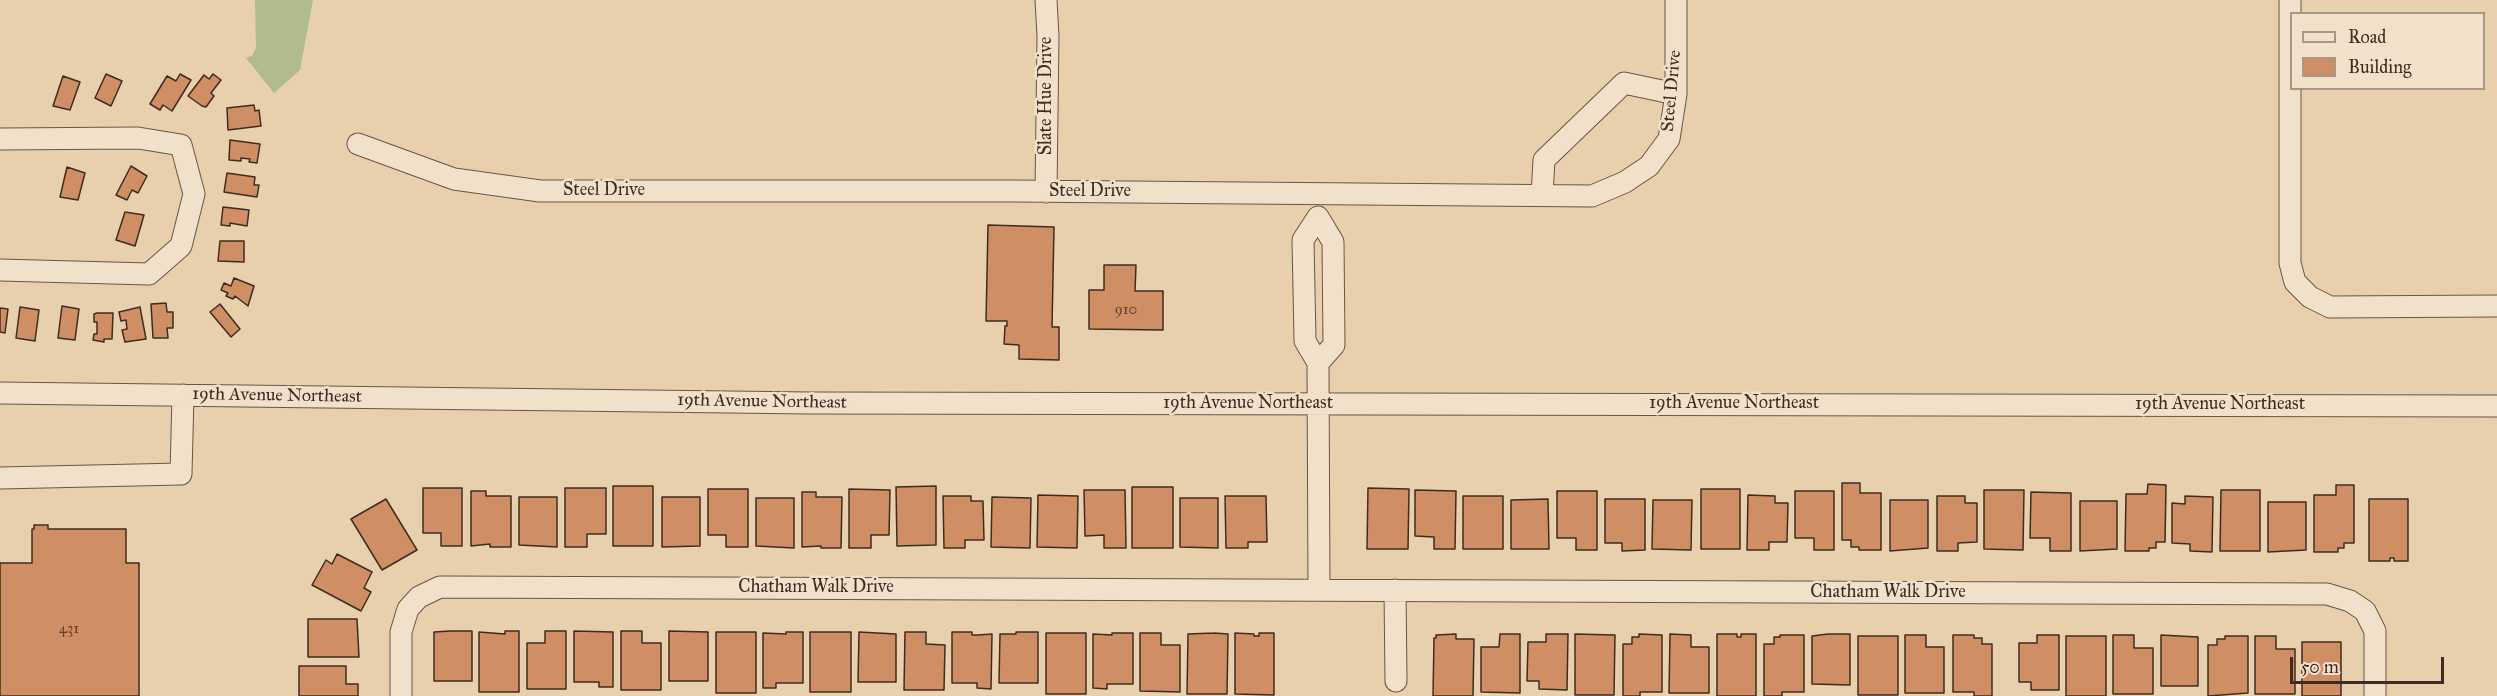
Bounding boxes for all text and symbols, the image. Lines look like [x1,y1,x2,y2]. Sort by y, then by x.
legend [2290,12,2485,90]
text: Road [2348,26,2386,48]
street label: Slate Hue Drive [1036,37,1058,155]
street label: Steel Drive [1658,49,1686,133]
text: Building [2348,56,2411,78]
street label: Steel Drive [563,180,645,202]
street label: Steel Drive [1049,181,1131,203]
house number: 910 [1115,301,1137,319]
street label: 19th Avenue Northeast [192,384,362,408]
street label: 19th Avenue Northeast [677,390,847,414]
street label: 19th Avenue Northeast [1163,393,1333,415]
street label: 19th Avenue Northeast [1649,393,1819,415]
street label: 19th Avenue Northeast [2135,394,2305,416]
street label: Chatham Walk Drive [738,577,894,599]
street label: Chatham Walk Drive [1810,582,1966,604]
house number: 431 [59,620,79,638]
scale bar [2293,645,2448,683]
text: 50 m [2301,656,2339,678]

